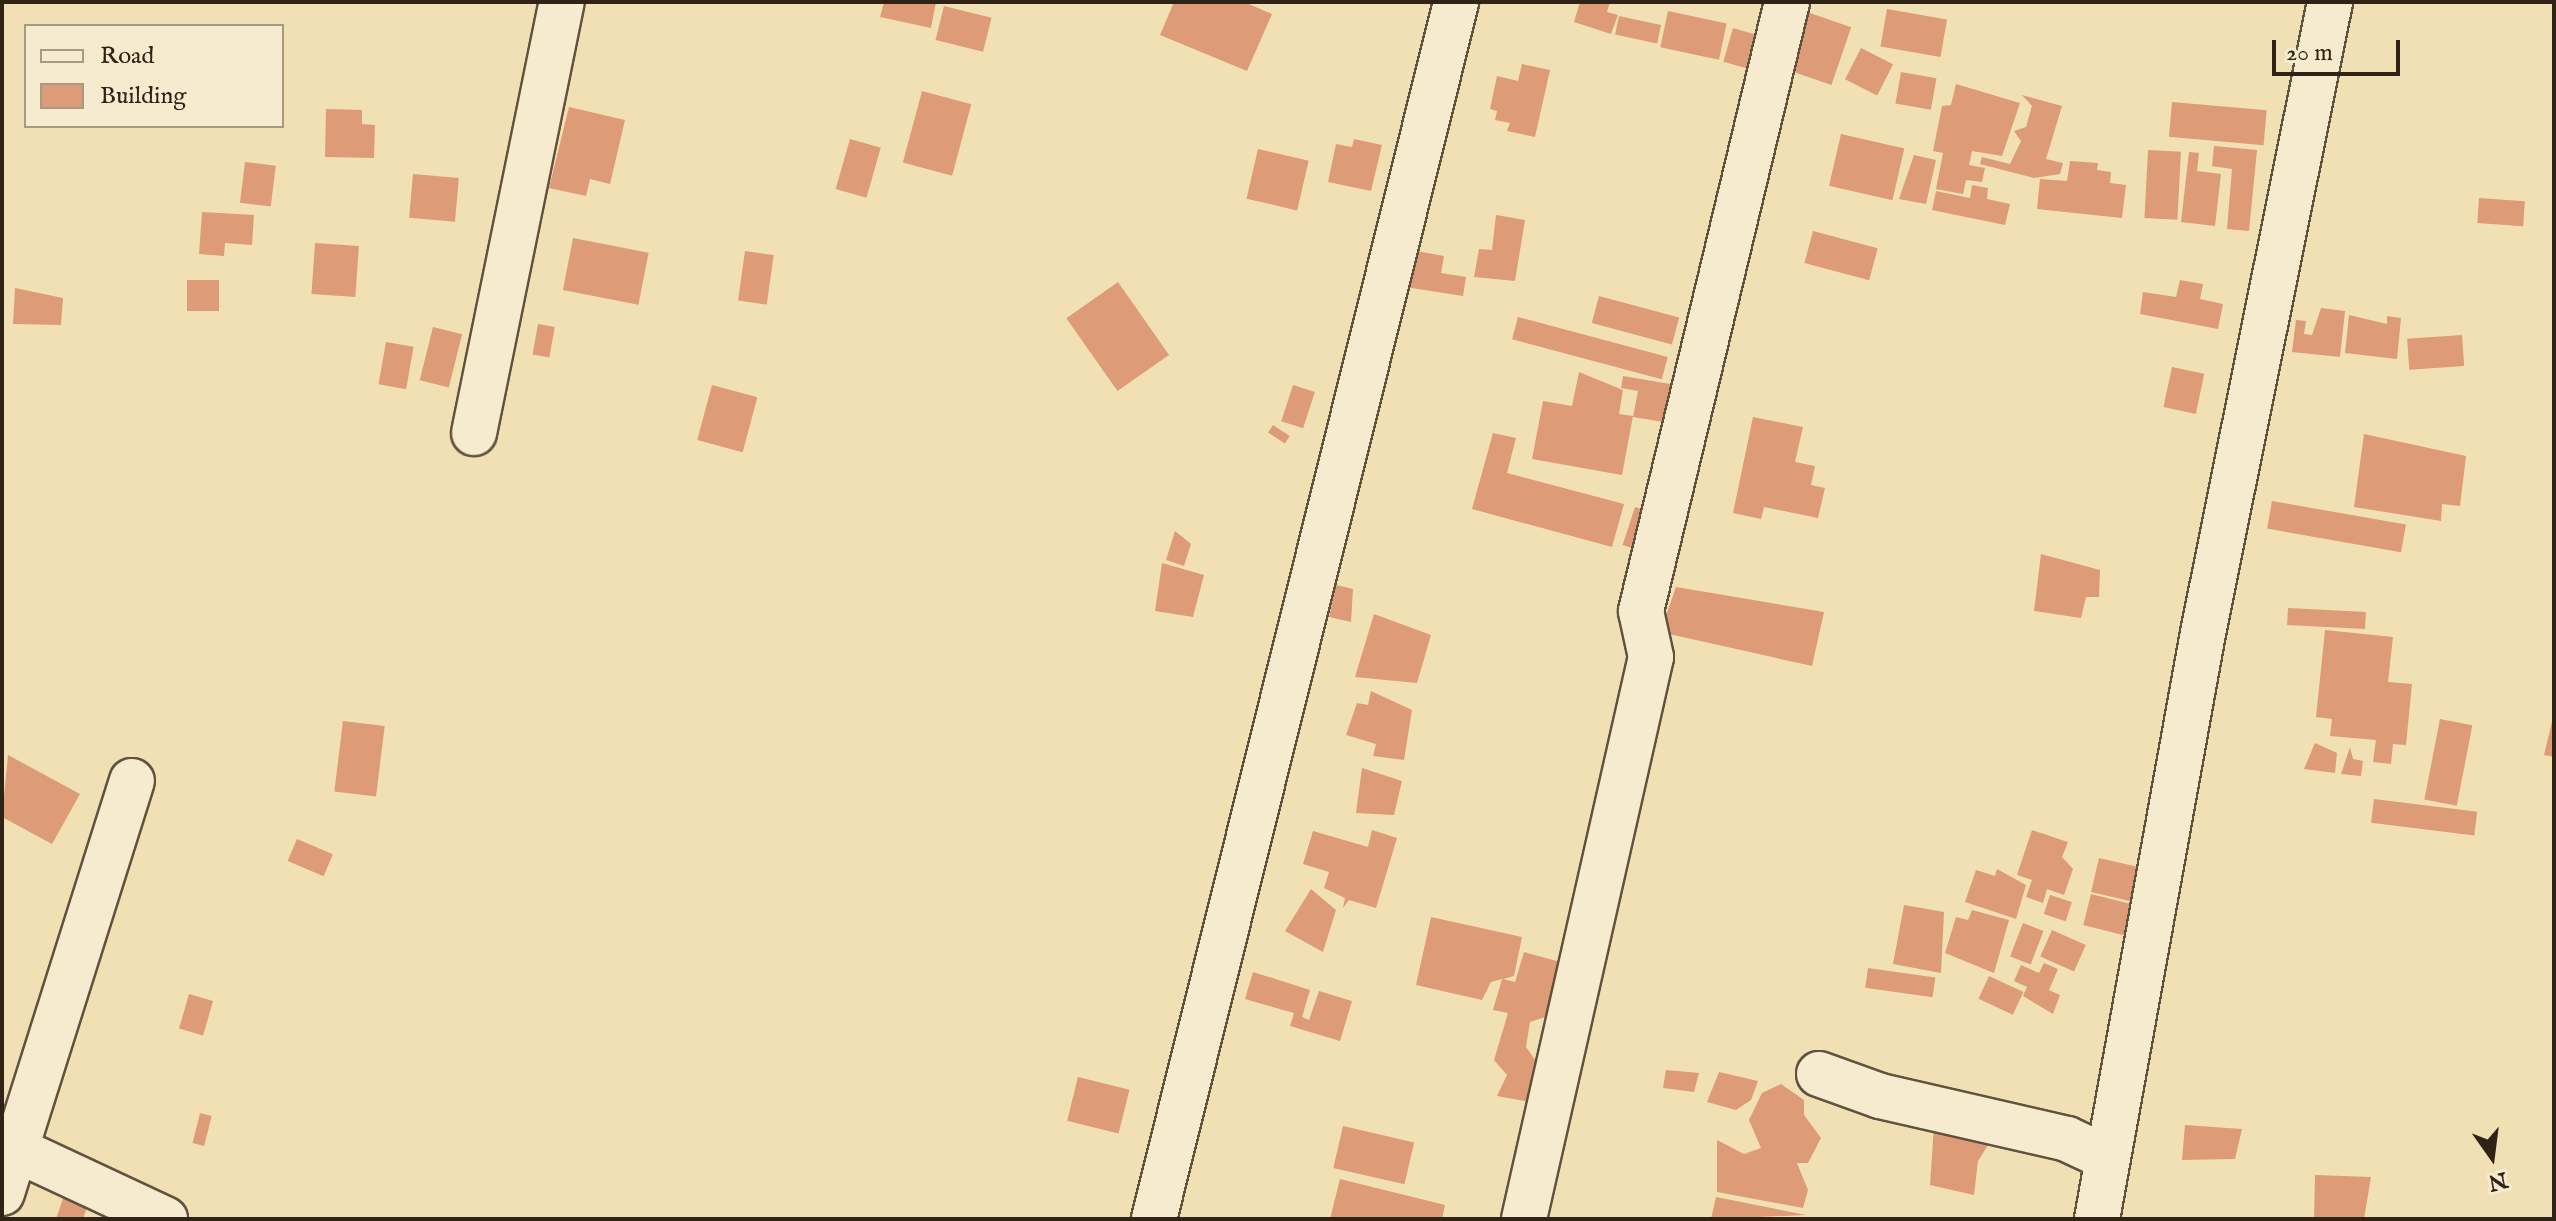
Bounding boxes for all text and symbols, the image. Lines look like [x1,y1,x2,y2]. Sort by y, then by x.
legend [24,24,284,128]
scale bar [2276,24,2404,74]
text: 20 m [2286,38,2333,69]
text: Road [100,41,154,72]
text: Building [100,81,186,112]
north arrow [2452,1117,2532,1197]
text: N [2485,1164,2510,1196]

